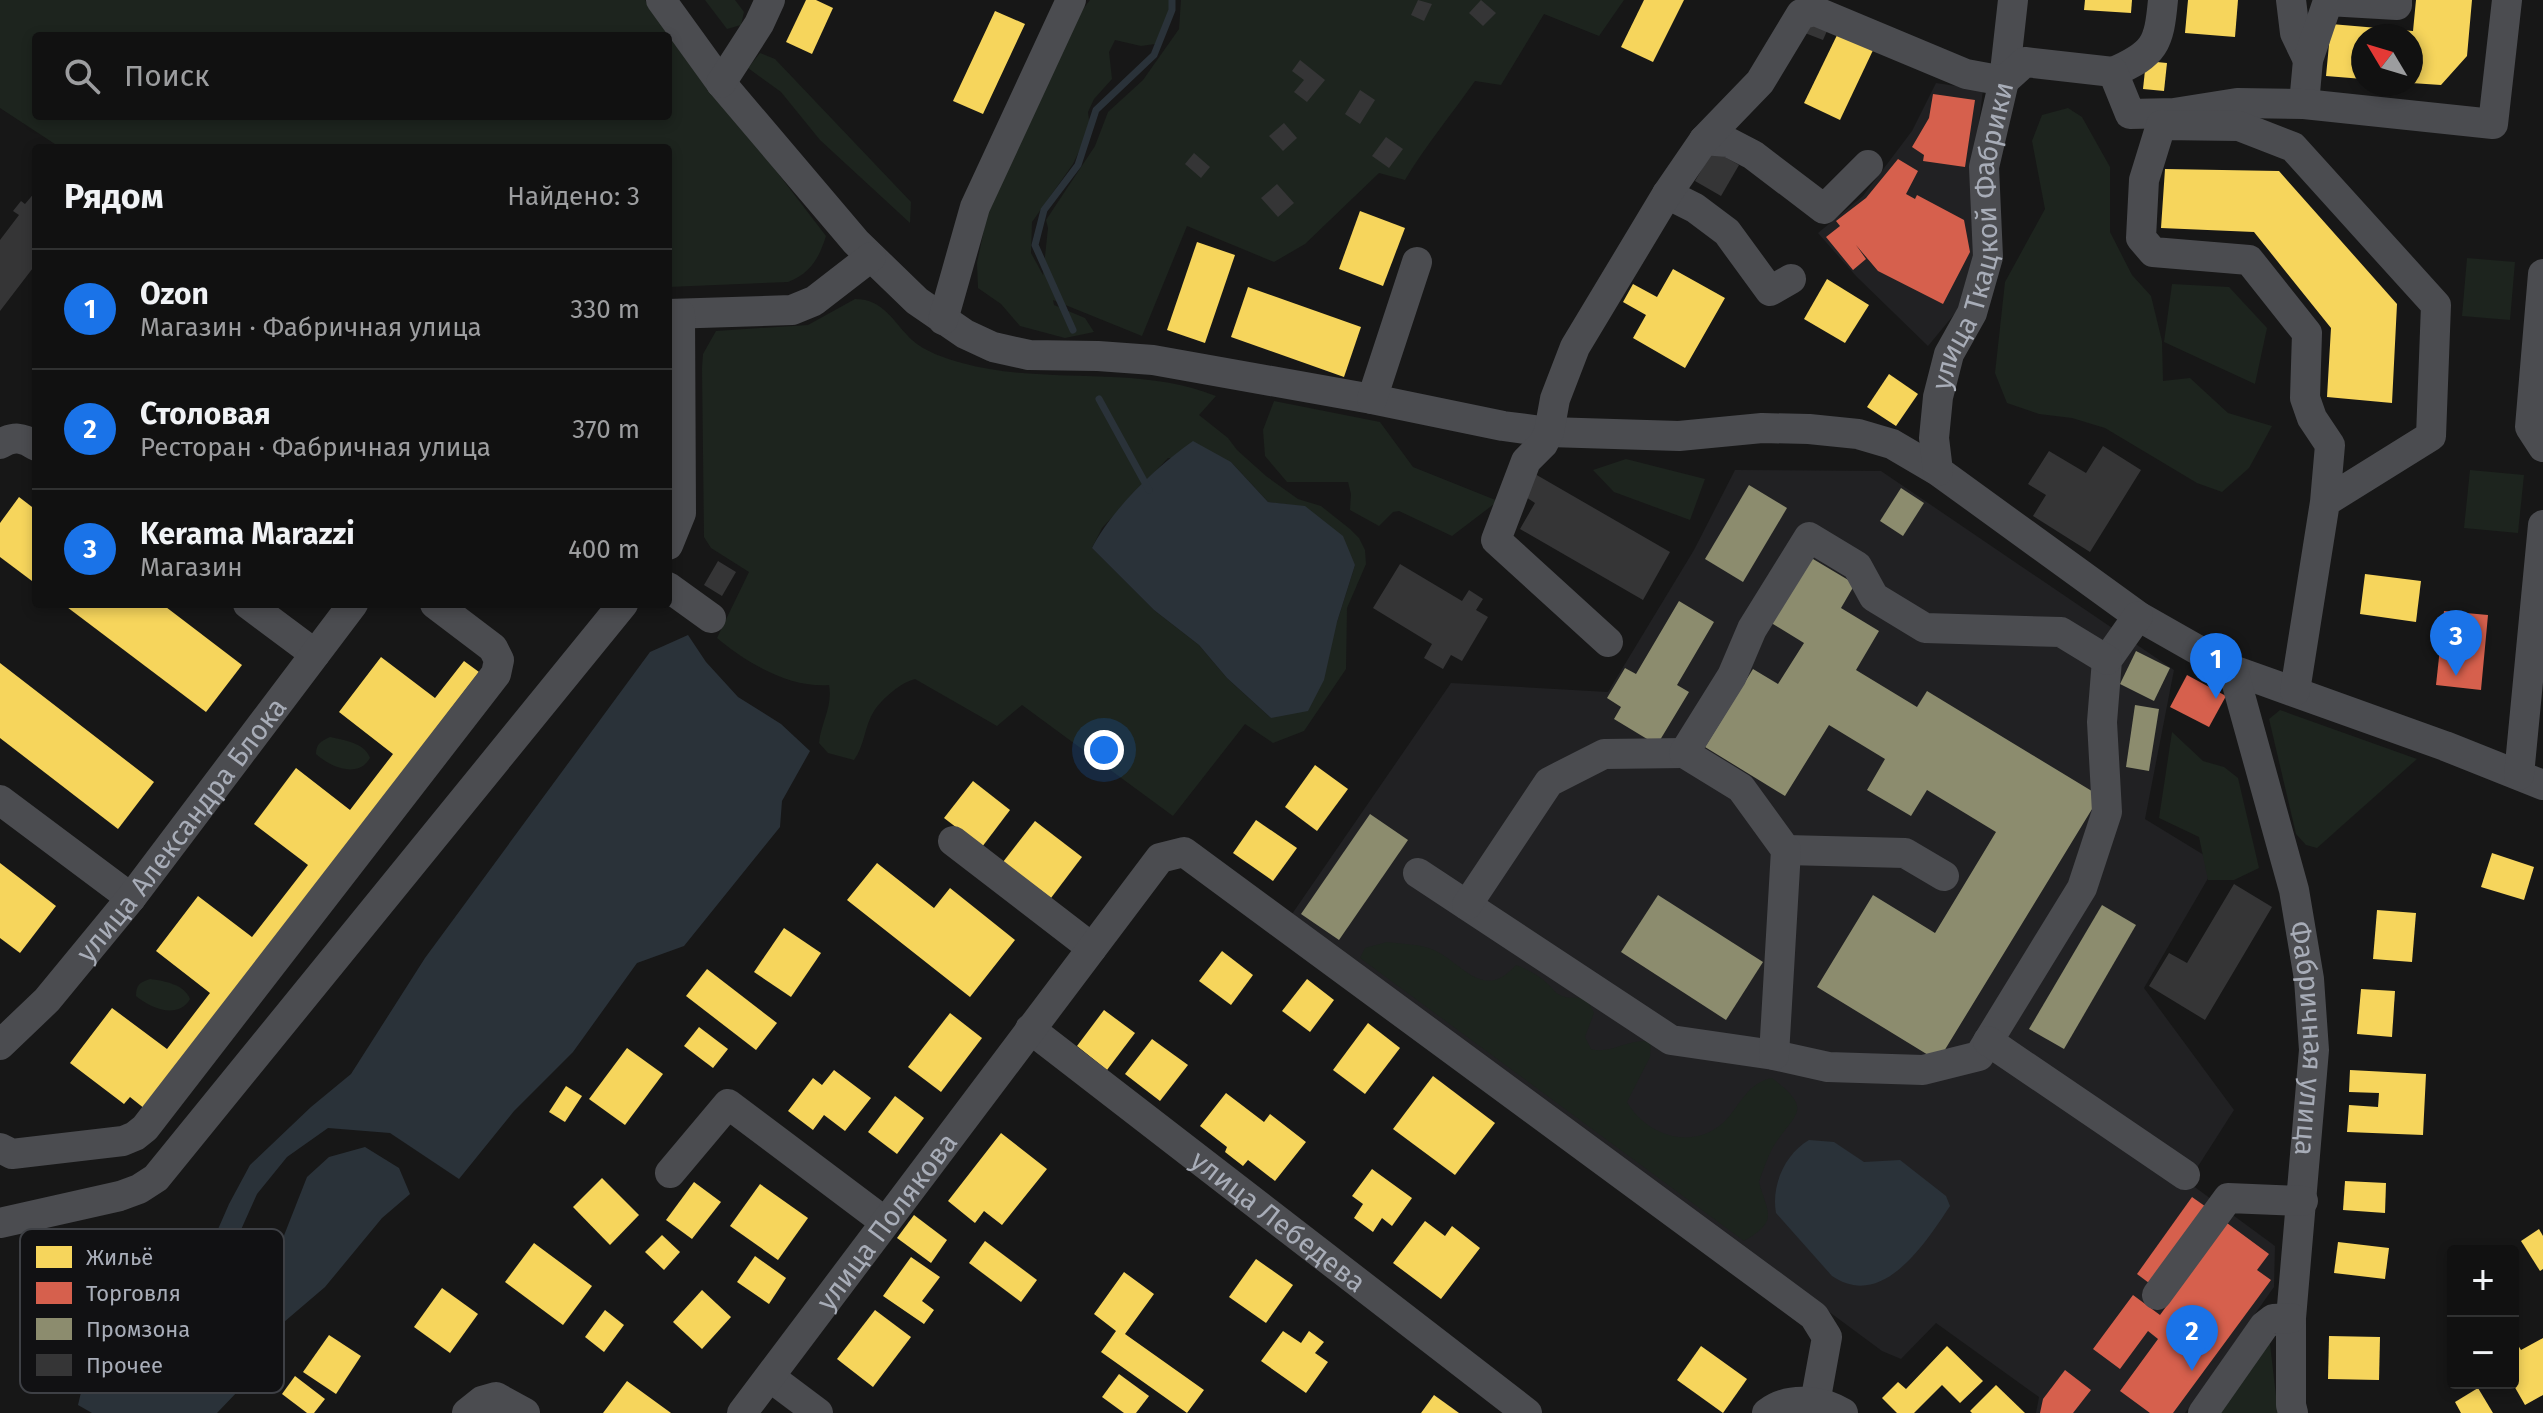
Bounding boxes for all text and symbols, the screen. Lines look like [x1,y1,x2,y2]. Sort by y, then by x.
north arrow [2351,24,2423,96]
search box [32,32,672,120]
icon: search [60,54,104,98]
text: Поиск [124,58,210,94]
street label: улица Ткацкой Фабрики [1924,78,2020,393]
text: Рядом [64,176,163,217]
text: Найдено: 3 [507,181,640,212]
text: Ozon [140,276,209,312]
text: 1 [84,294,96,325]
text: 330 m [570,294,640,325]
text: Магазин · Фабричная улица [140,312,482,343]
text: Столовая [140,396,271,432]
text: 2 [83,414,97,445]
text: 370 m [572,414,640,445]
text: Ресторан · Фабричная улица [140,432,491,463]
text: Kerama Marazzi [140,516,355,552]
text: 3 [83,534,97,565]
text: 400 m [568,534,640,565]
text: Магазин [140,552,243,583]
pin: 3 [2430,610,2482,676]
pin: 1 [2190,633,2242,699]
street label: улица Александра Блока [69,691,293,968]
your location [1084,730,1124,770]
street label: Фабричная улица [2283,919,2331,1157]
street label: улица Полякова [809,1126,964,1316]
street label: улица Лебедева [1185,1143,1372,1299]
legend [20,1229,284,1393]
text: Жильё [86,1244,153,1271]
map controls [2447,1245,2519,1389]
button: + [2447,1245,2519,1317]
text: Торговля [86,1280,181,1307]
pin: 2 [2166,1305,2218,1371]
text: Промзона [86,1316,190,1343]
button: − [2447,1317,2519,1389]
text: Прочее [86,1352,163,1379]

